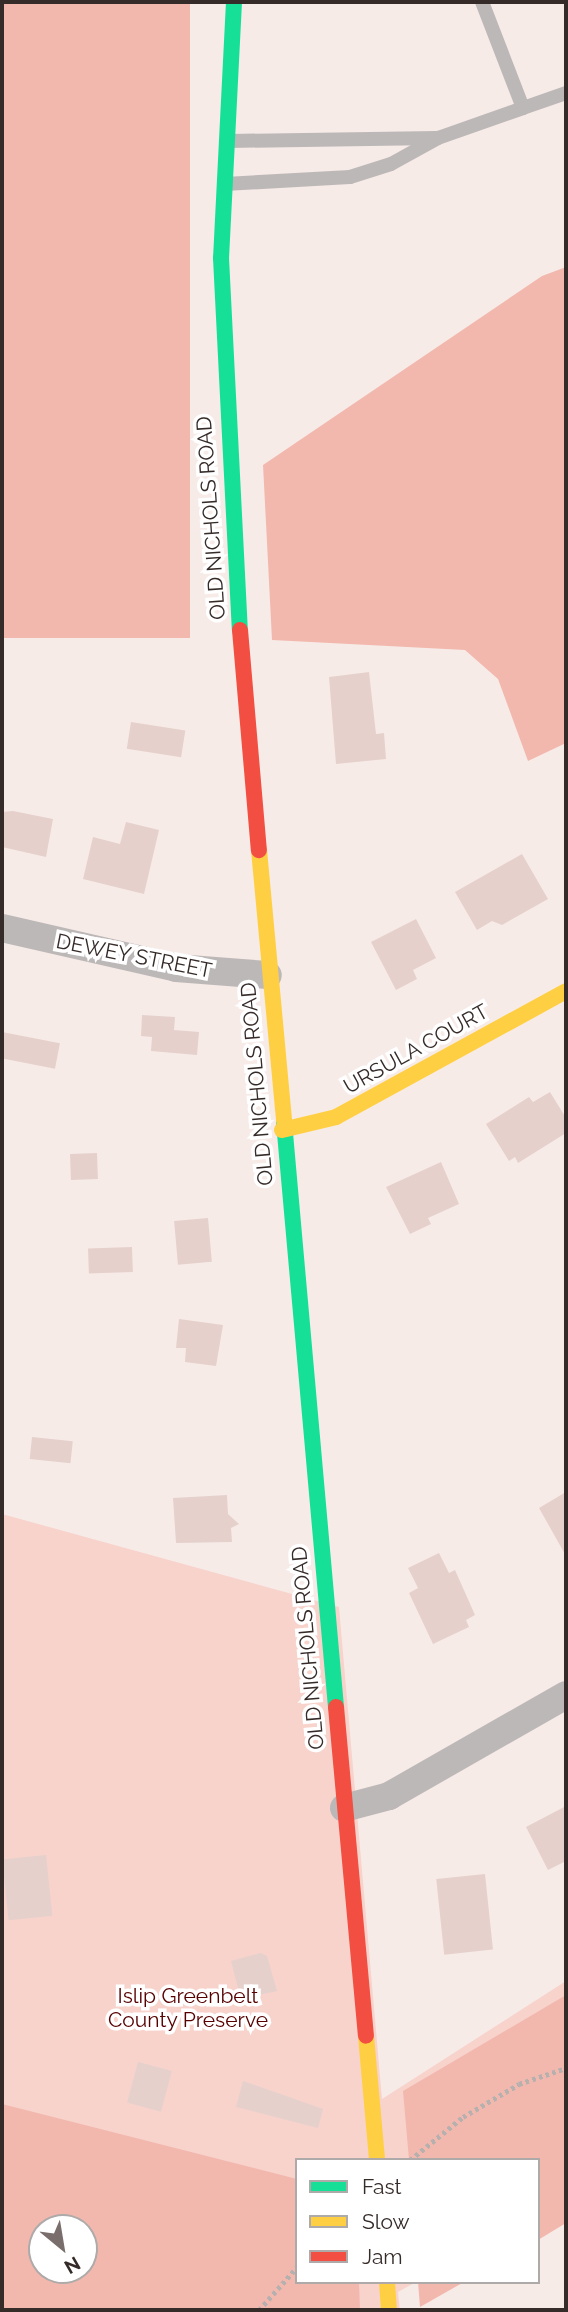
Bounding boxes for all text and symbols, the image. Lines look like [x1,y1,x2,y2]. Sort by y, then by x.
street label: OLD NICHOLS ROAD [191,415,231,621]
street label: DEWEY STREET [53,928,215,984]
street label: OLD NICHOLS ROAD [236,981,278,1187]
street label: URSULA COURT [339,999,493,1099]
street label: OLD NICHOLS ROAD [287,1545,329,1751]
park label: Islip Greenbelt County Preserve [108,1983,268,2033]
legend [295,2158,540,2284]
text: Fast [362,2174,402,2199]
text: Slow [362,2209,410,2234]
north arrow [28,2214,98,2284]
text: Jam [362,2244,403,2269]
text: N [61,2252,84,2279]

